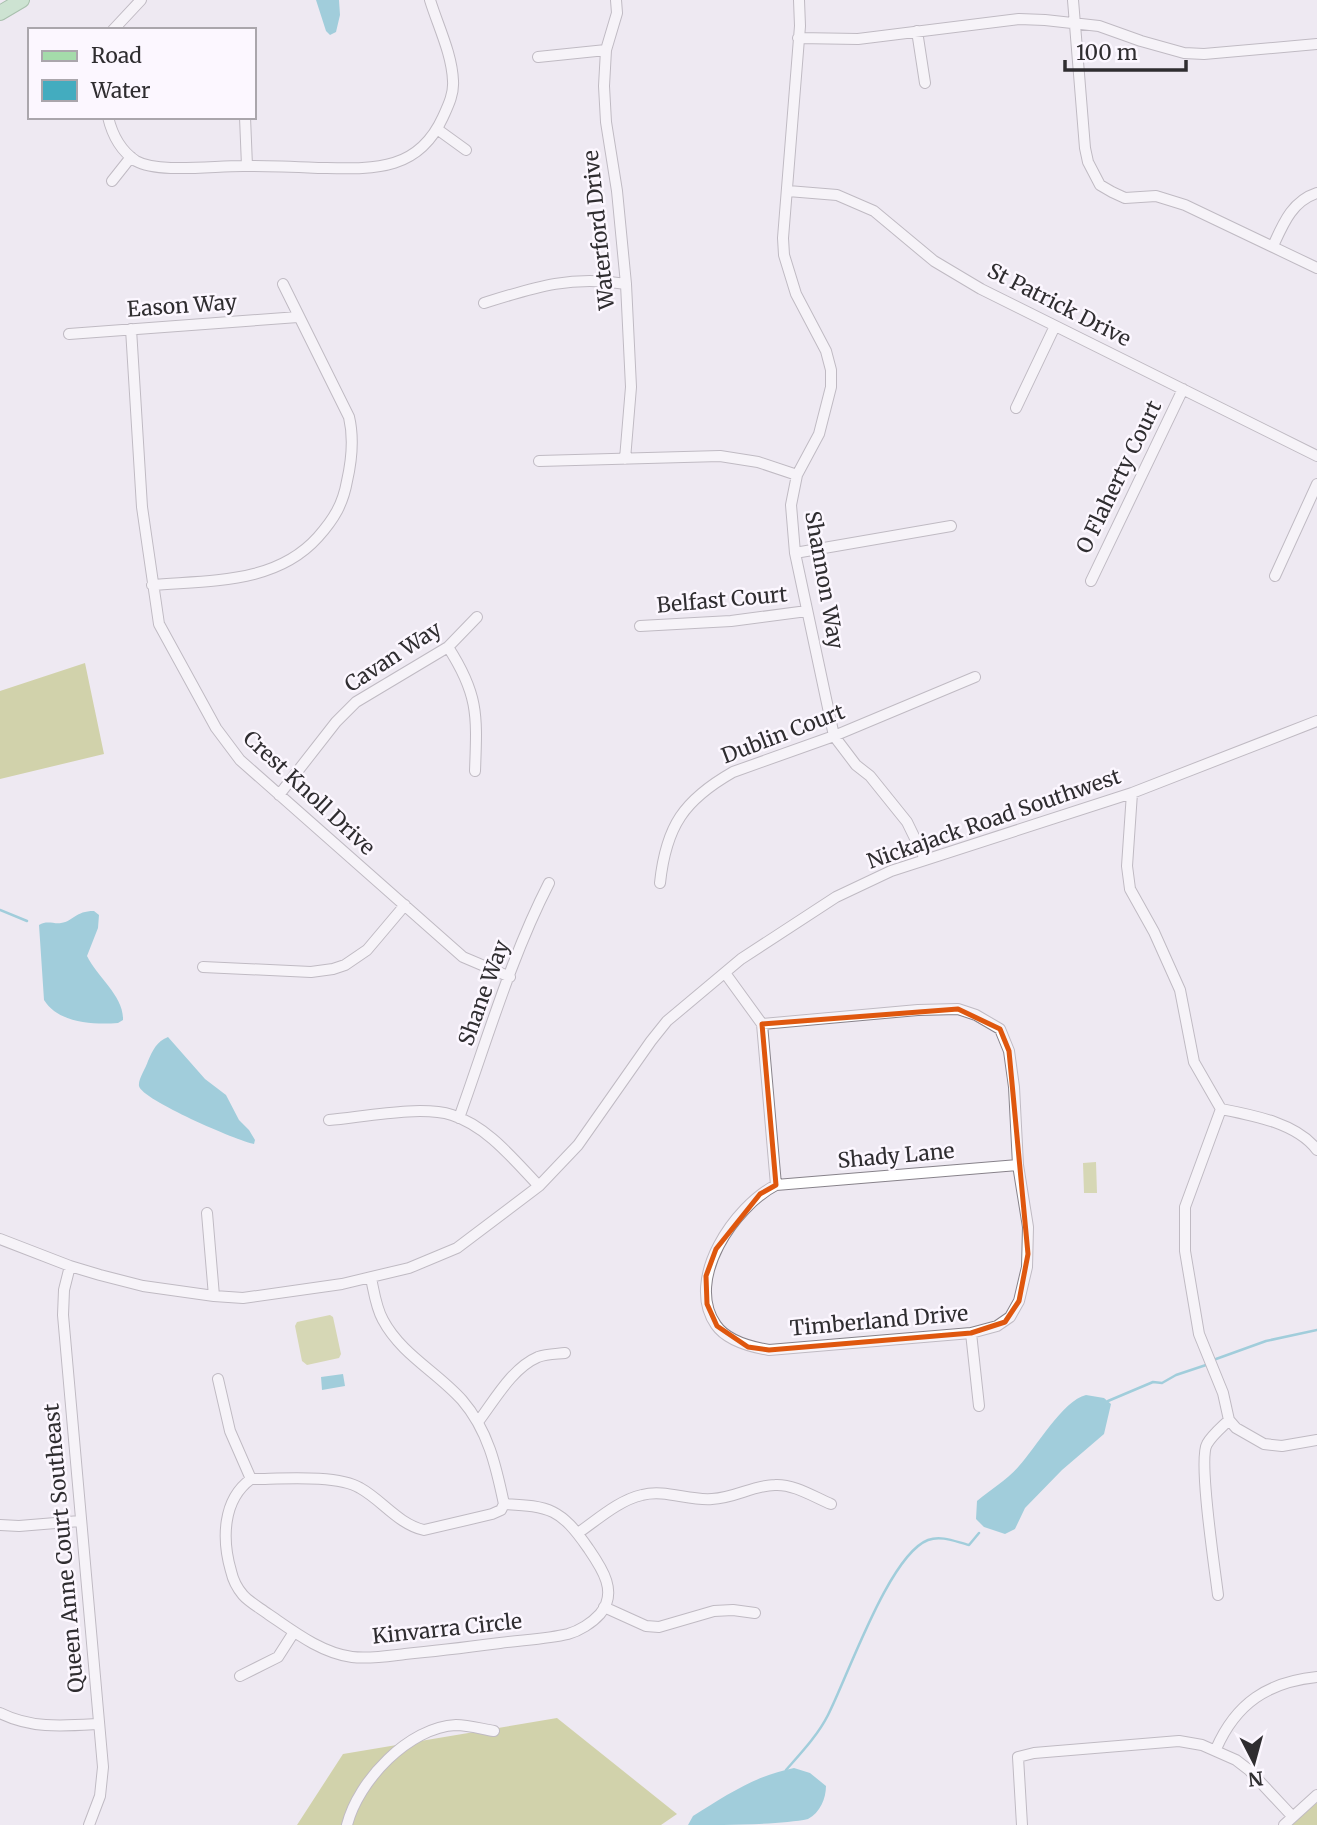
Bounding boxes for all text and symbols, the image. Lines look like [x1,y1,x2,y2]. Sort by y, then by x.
legend [28,28,256,119]
scale bar [1065,28,1186,72]
text: 100 m [1076,39,1138,66]
text: Road [91,42,142,69]
text: Water [90,77,150,104]
street label: Waterford Drive [577,149,620,312]
street label: St Patrick Drive [983,257,1136,352]
street label: Eason Way [126,288,239,323]
street label: O Flaherty Court [1070,396,1167,558]
street label: Shannon Way [799,509,850,652]
street label: Belfast Court [655,580,789,619]
street label: Cavan Way [339,615,447,698]
street label: Dublin Court [717,698,848,769]
street label: Crest Knoll Drive [238,725,381,861]
street label: Nickajack Road Southwest [864,762,1124,875]
street label: Shane Way [452,936,515,1049]
street label: Shady Lane [836,1137,956,1174]
street label: Timberland Drive [789,1299,969,1342]
street label: Queen Anne Court Southeast [37,1402,90,1694]
street label: Kinvarra Circle [371,1607,523,1650]
north arrow [1219,1727,1289,1797]
text: N [1247,1766,1264,1792]

